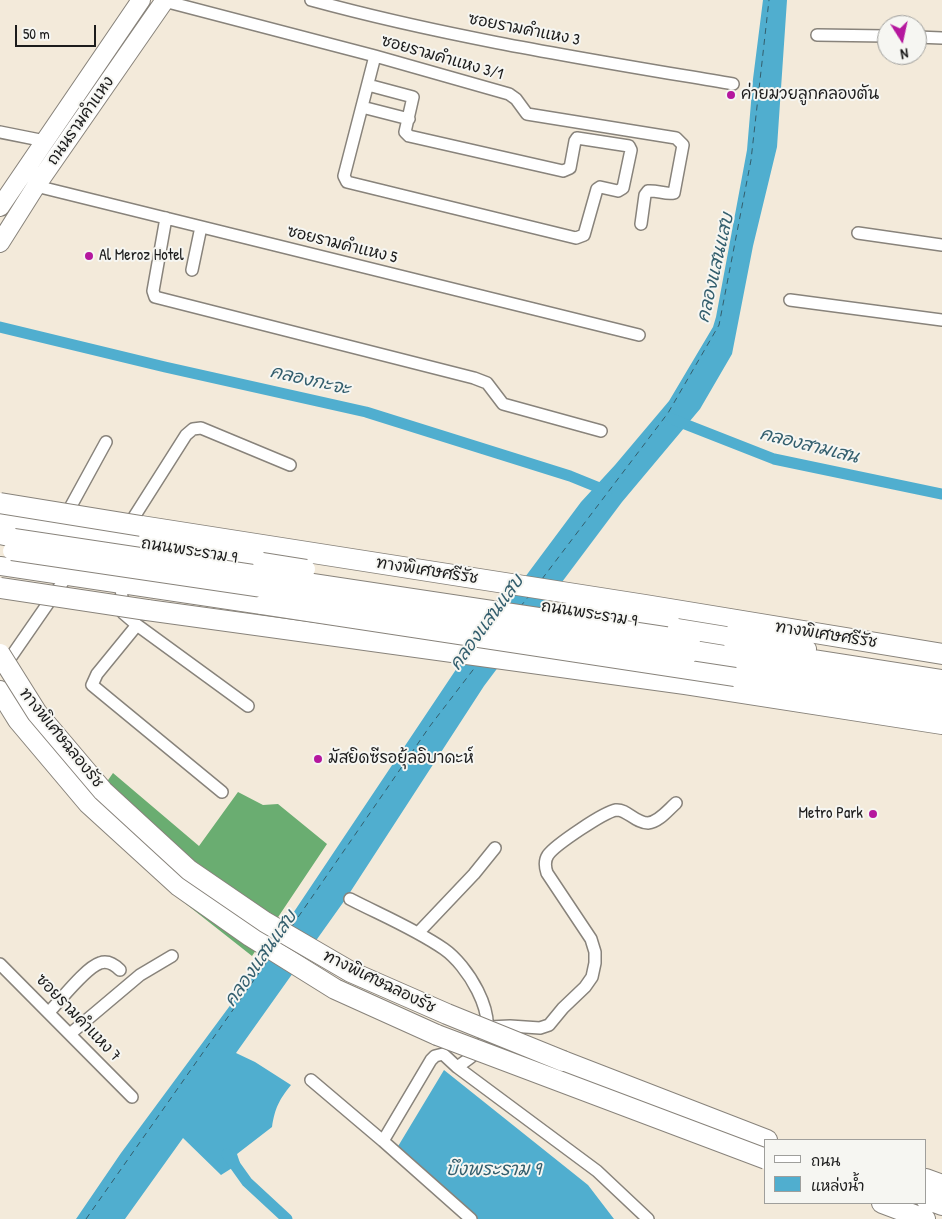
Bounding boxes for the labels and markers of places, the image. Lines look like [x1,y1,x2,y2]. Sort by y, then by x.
place label: ค่ายมวยลูกคลองตัน [741,85,879,105]
marker: ค่ายมวยลูกคลองตัน [725,89,737,101]
place label: Al Meroz Hotel [99,246,184,266]
marker: Al Meroz Hotel [83,250,95,262]
place label: มัสยิดซีรอยุ้ลอิบาดะห์ [328,749,474,769]
marker: มัสยิดซีรอยุ้ลอิบาดะห์ [312,753,324,765]
place label: Metro Park [799,804,863,824]
marker: Metro Park [867,808,879,820]

